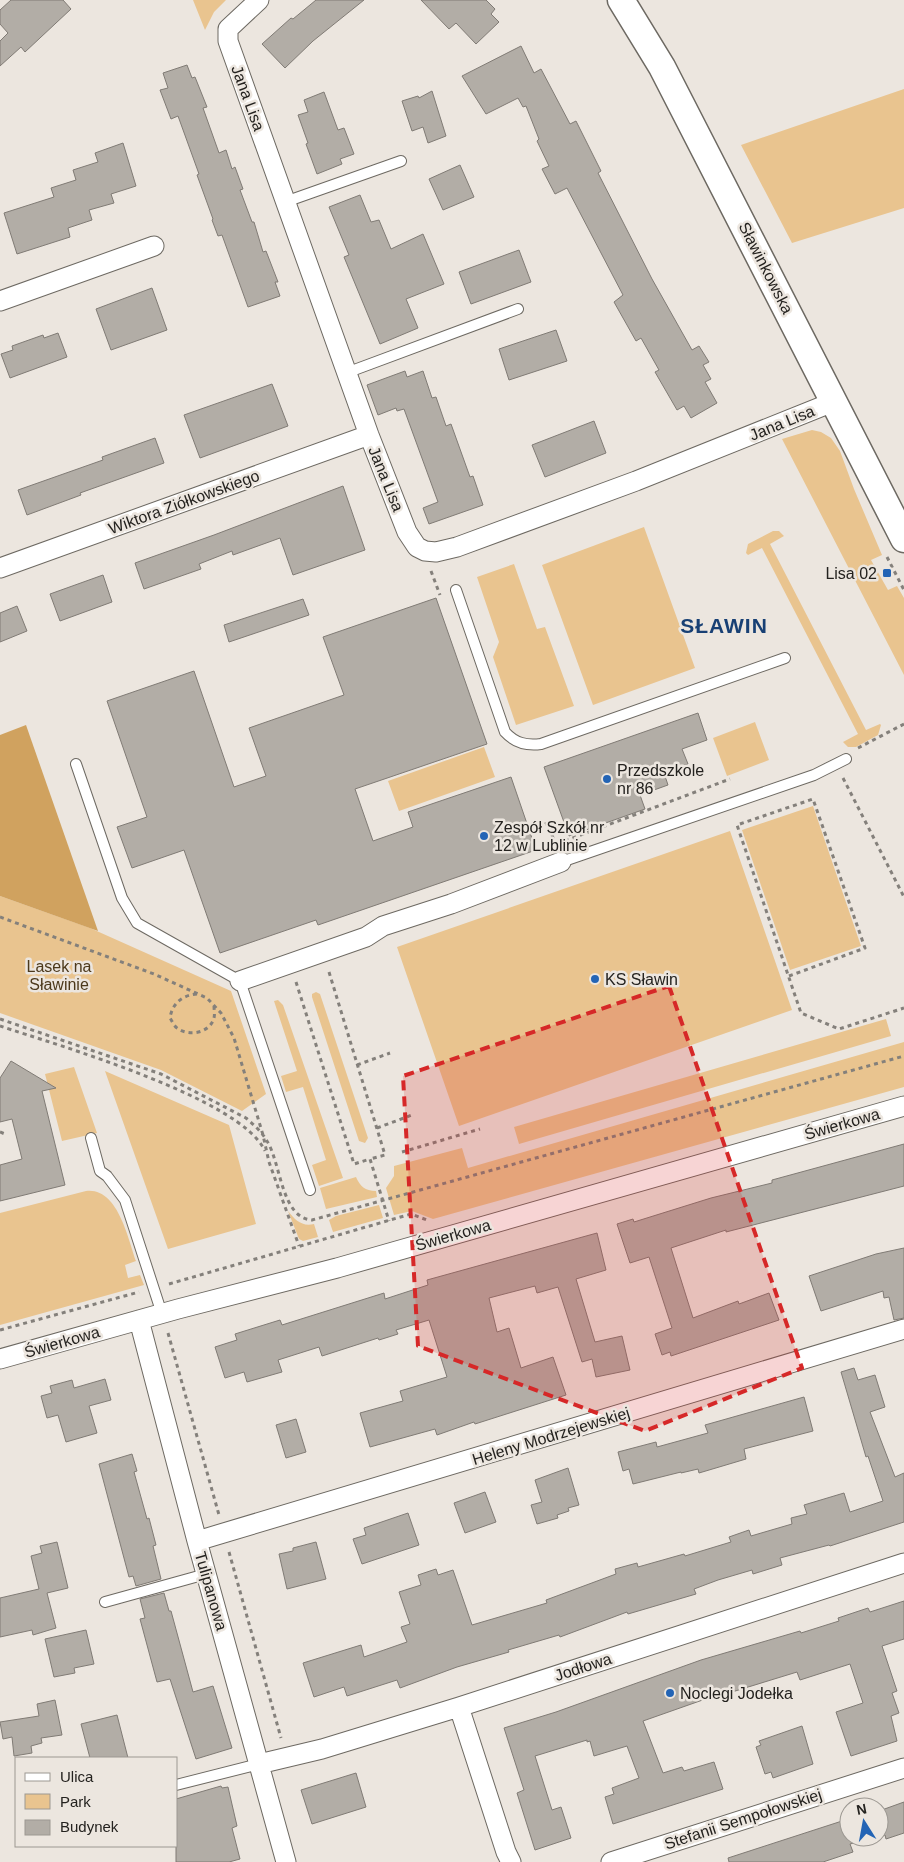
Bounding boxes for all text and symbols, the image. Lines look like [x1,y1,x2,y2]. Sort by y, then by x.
street label: Jana Lisa [228,63,268,133]
street label: Sławinkowska [736,219,796,317]
street label: Jana Lisa [747,402,817,444]
street label: Jana Lisa [365,444,407,514]
street label: Wiktora Ziółkowskiego [106,467,262,537]
place label: Lisa 02 [825,565,877,582]
marker: Lisa 02 [881,567,893,579]
district label: SŁAWIN [680,614,768,637]
place label: Przedszkole nr 86 [617,762,704,797]
marker: Przedszkole nr 86 [601,773,613,785]
place label: Zespół Szkół nr 12 w Lublinie [494,819,605,854]
marker: Zespół Szkół nr 12 w Lublinie [478,830,490,842]
park label: Lasek na Sławinie [27,958,92,993]
place label: KS Sławin [605,971,678,988]
marker: KS Sławin [589,973,601,985]
street label: Świerkowa [802,1104,882,1143]
street label: Świerkowa [413,1215,493,1254]
street label: Świerkowa [22,1322,102,1361]
street label: Heleny Modrzejewskiej [470,1404,632,1468]
street label: Tulipanowa [192,1550,230,1632]
street label: Jodłowa [552,1650,614,1684]
place label: Noclegi Jodełka [680,1685,793,1702]
marker: Noclegi Jodełka [664,1687,676,1699]
legend [15,1757,178,1847]
text: Ulica [60,1768,94,1785]
street label: Stefanii Sempołowskiej [662,1785,824,1853]
text: Park [60,1793,91,1810]
north arrow [839,1797,889,1847]
text: N [855,1800,868,1818]
text: Budynek [60,1818,119,1835]

